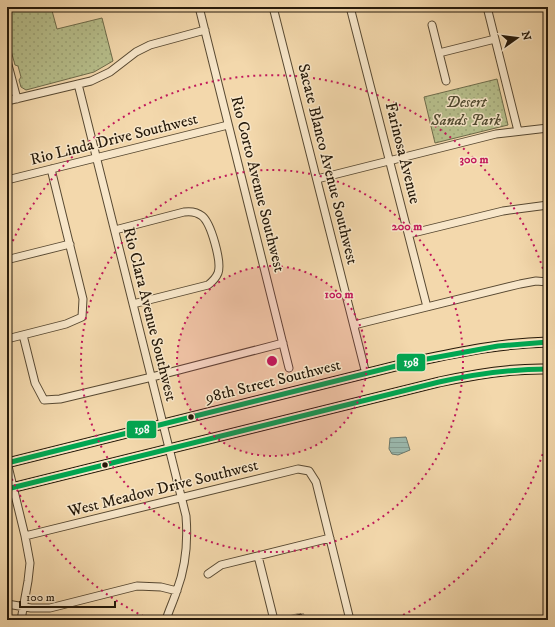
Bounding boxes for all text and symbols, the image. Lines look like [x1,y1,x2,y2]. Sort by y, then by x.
north arrow [497,18,537,58]
text: N [518,30,534,42]
street label: Sacate Blanco Avenue Southwest [293,61,363,267]
park label: Desert Sands Park [430,92,501,130]
street label: Rio Corto Avenue Southwest [226,94,290,274]
street label: Farinosa Avenue [381,100,425,206]
street label: Rio Linda Drive Southwest [28,109,200,169]
text: 300 m [460,152,488,167]
text: 200 m [392,219,422,234]
street label: Rio Clara Avenue Southwest [119,225,181,403]
text: 100 m [325,287,353,302]
line badge: 198 [396,353,426,372]
centre of rings [265,354,279,368]
street label: 98th Street Southwest [202,355,343,408]
text: 198 [403,356,419,370]
unlabelled marker [186,412,196,422]
line badge: 198 [126,420,157,439]
text: 198 [134,423,150,437]
street label: West Meadow Drive Southwest [65,455,260,522]
unlabelled marker [100,460,110,470]
scale bar [20,583,115,609]
text: 100 m [26,590,55,605]

